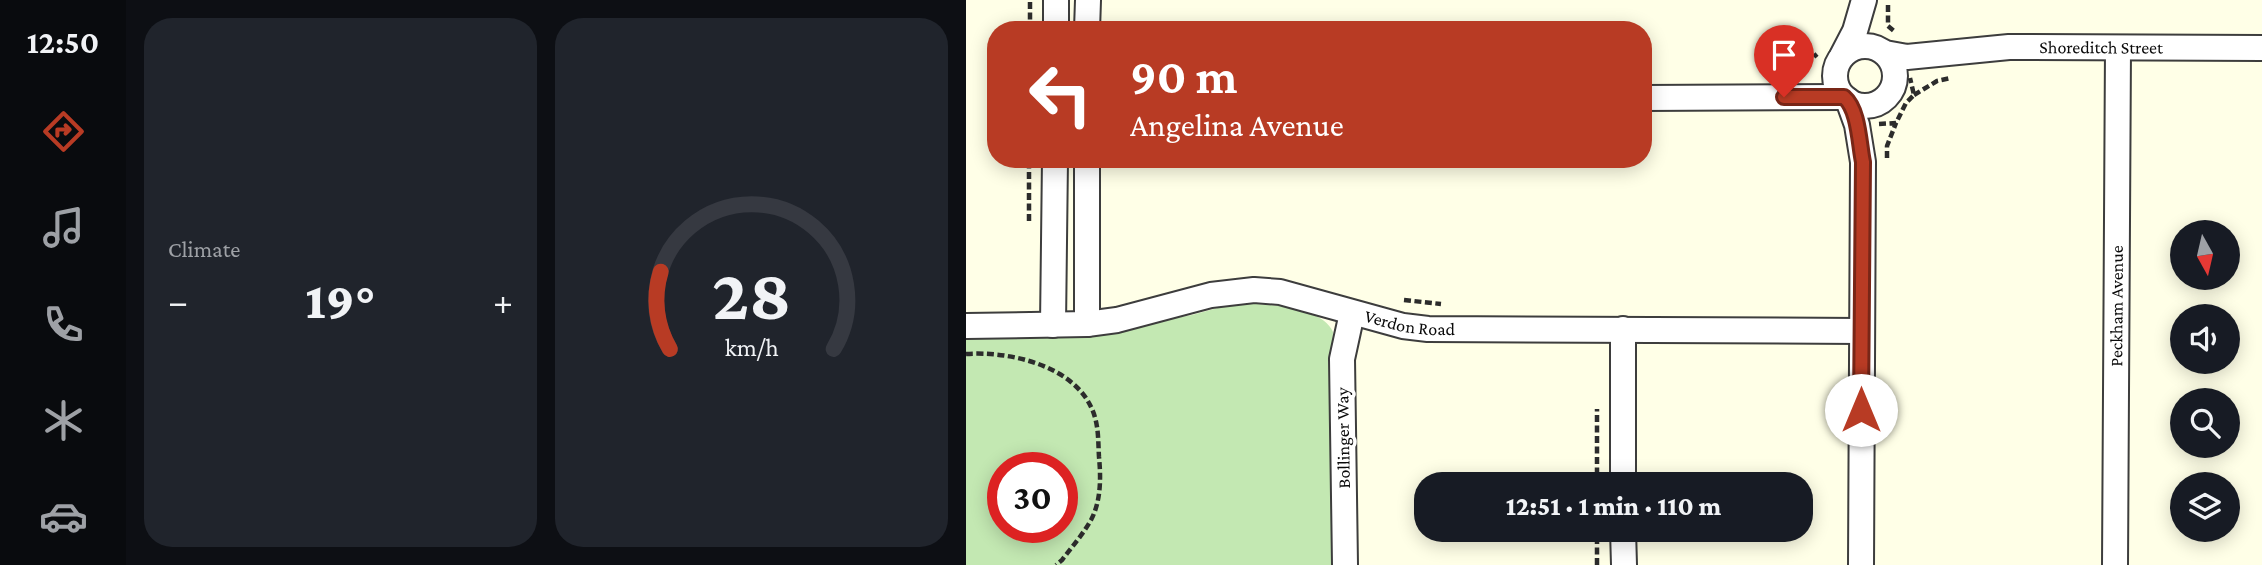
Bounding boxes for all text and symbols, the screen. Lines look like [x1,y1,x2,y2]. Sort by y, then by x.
text: 12:50 [27,24,99,60]
pin [1754,25,1814,97]
icon: arrive [1765,36,1803,74]
street label: Shoreditch Street [2039,37,2164,58]
icon: left [1015,49,1106,140]
text: 90 m [1130,49,1237,104]
icon: directions [39,107,88,156]
text: Angelina Avenue [1130,107,1344,143]
icon: music [39,203,88,252]
north arrow [2170,220,2240,290]
map controls [2170,220,2240,542]
text: Climate [168,236,240,262]
street label: Peckham Avenue [2106,245,2127,367]
text: 28 [712,254,791,335]
text: 19° [305,271,376,329]
text: − [168,280,188,322]
text: + [493,280,513,322]
icon: phone [39,300,88,349]
button: sound [2170,304,2240,374]
street label: Verdon Road [1362,306,1456,339]
text: km/h [725,333,778,360]
position arrow [1824,373,1898,447]
street label: Bollinger Way [1332,387,1354,489]
button: search [2170,388,2240,458]
icon: climate [39,396,88,445]
speed limit sign: 30 [987,452,1078,543]
button: layers [2170,472,2240,542]
icon: car [39,492,88,541]
text: 12:51 · 1 min · 110 m [1506,492,1721,521]

